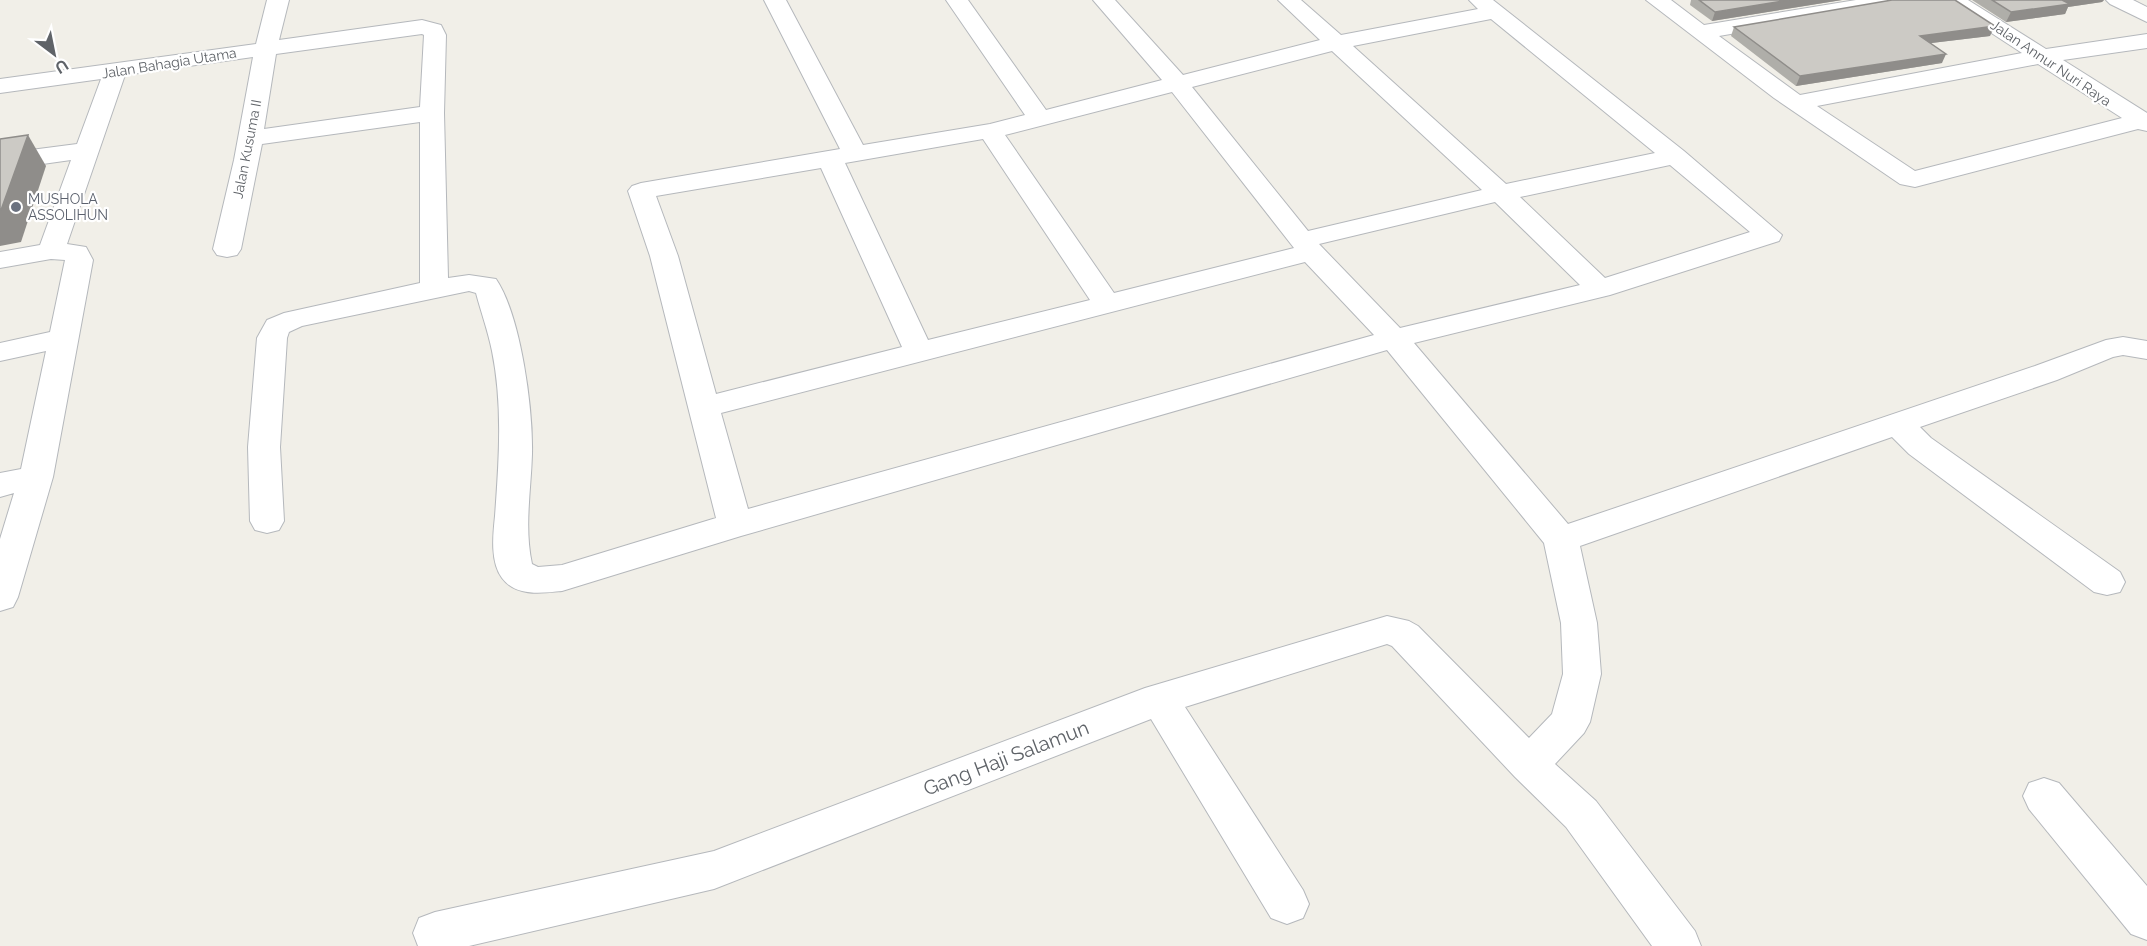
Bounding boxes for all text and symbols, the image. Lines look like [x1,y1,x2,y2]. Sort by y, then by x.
street label: Jalan Annur Nuri Raya [1988,17,2114,109]
north arrow [24,24,84,84]
street label: Jalan Bahagia Utama [100,44,238,82]
text: U [52,55,72,78]
street label: Jalan Kusuma II [230,98,264,200]
place label: MUSHOLA ASSOLIHUN [28,191,108,223]
marker: MUSHOLA ASSOLIHUN [9,200,23,214]
street label: Gang Haji Salamun [920,715,1092,801]

